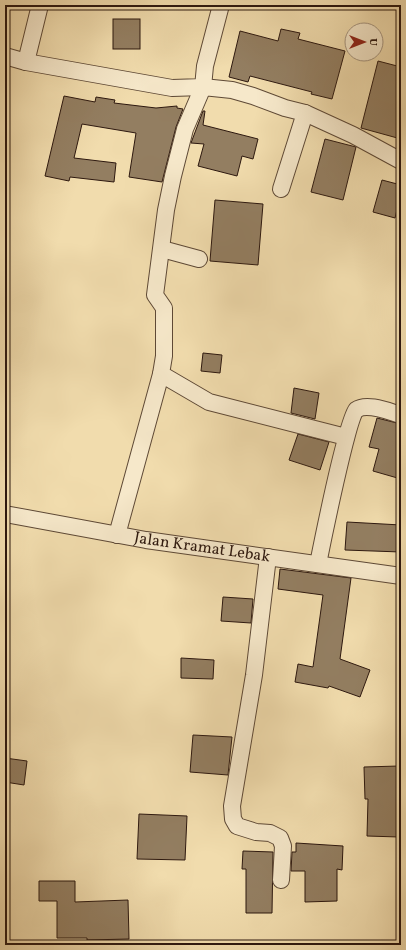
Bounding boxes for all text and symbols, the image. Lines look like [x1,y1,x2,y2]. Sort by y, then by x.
north arrow [344,22,384,62]
text: U [365,38,380,46]
street label: Jalan Kramat Lebak [132,527,272,568]

